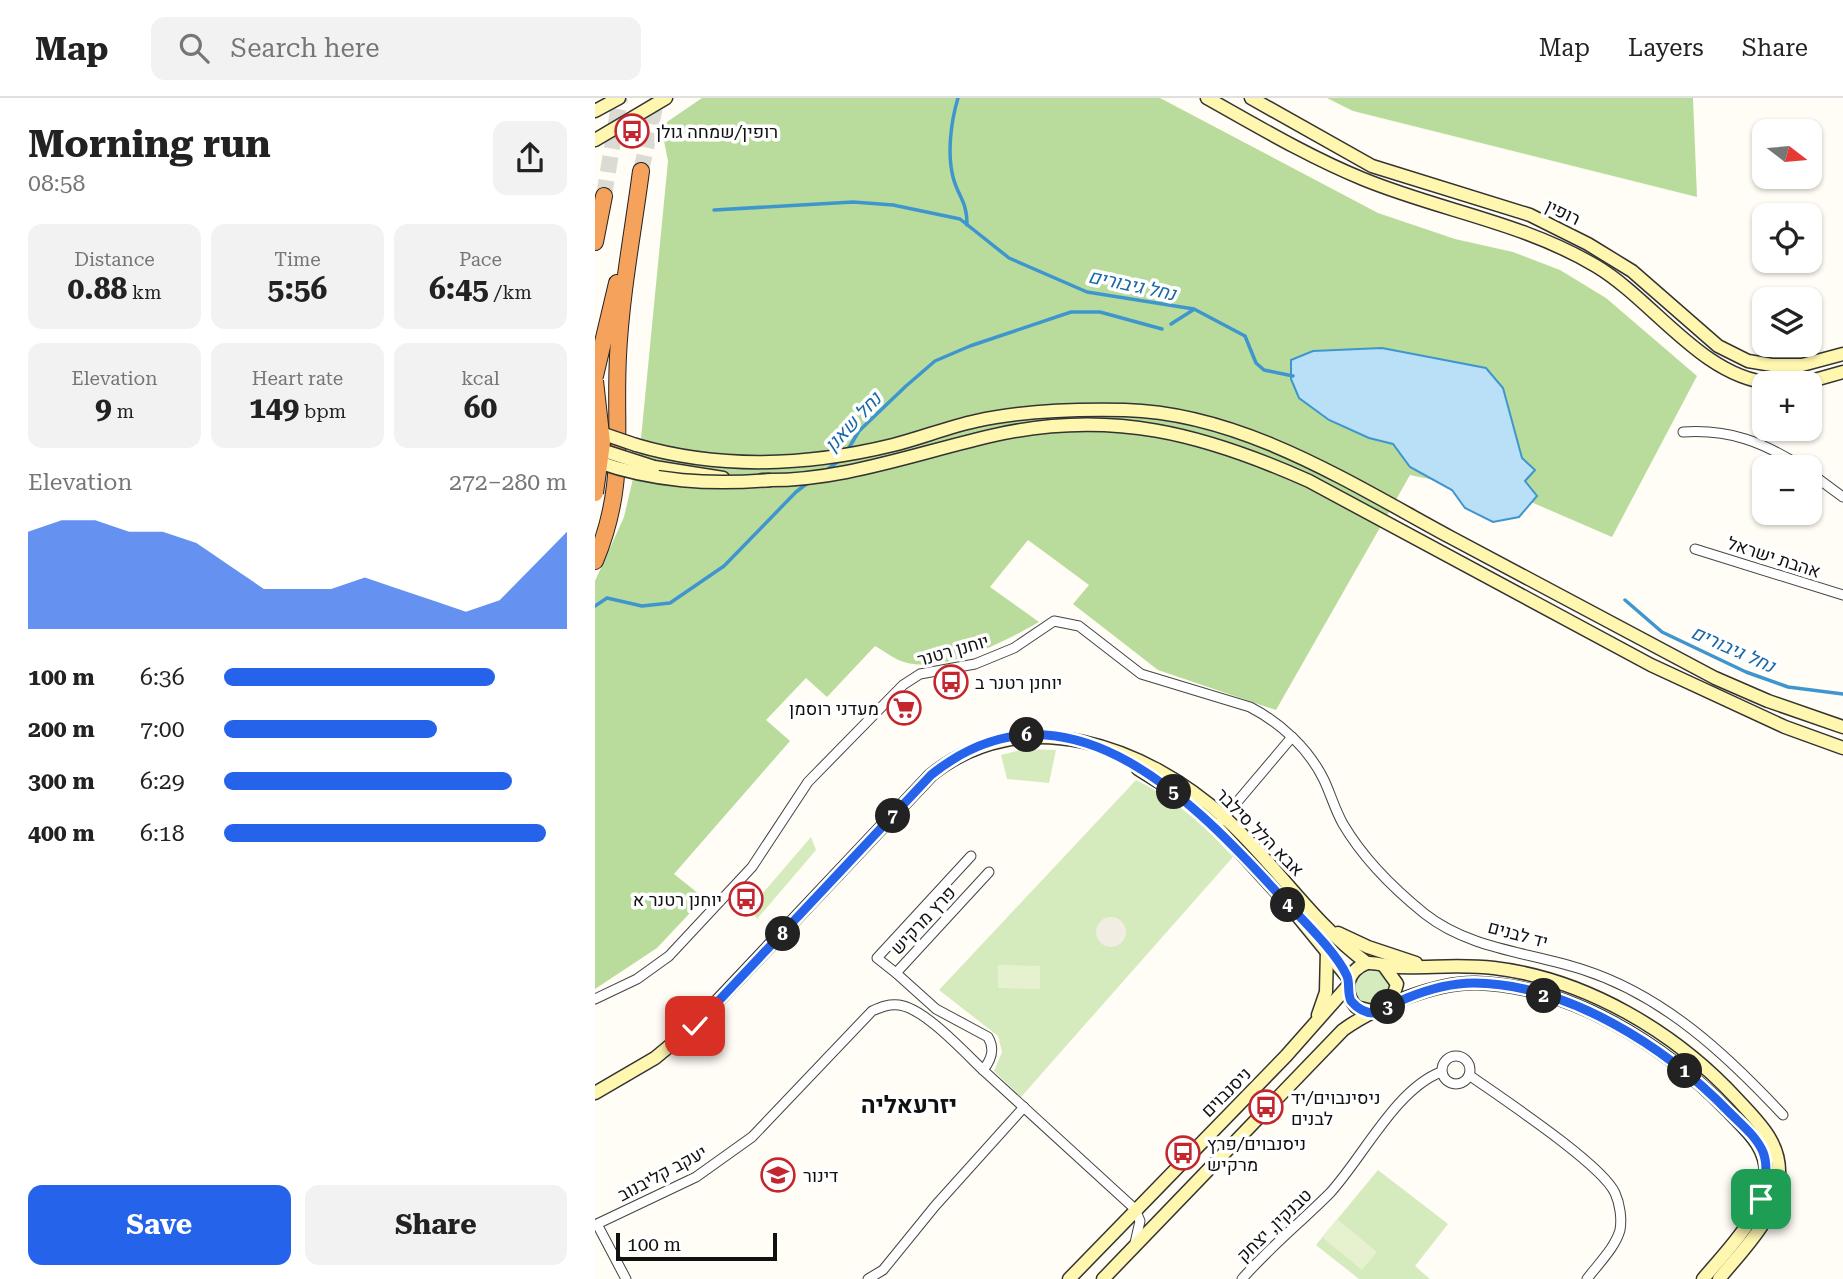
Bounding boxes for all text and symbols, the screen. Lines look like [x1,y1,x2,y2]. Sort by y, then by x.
search box [151,17,641,80]
text: Map [35,29,109,68]
icon: search [175,29,213,67]
text: Search here [231,33,380,63]
text: Map [1539,34,1590,62]
text: Layers [1628,34,1704,62]
text: Share [1742,34,1808,62]
bus stop icon: רופין/שמחה גולן [613,112,651,150]
north arrow [1752,119,1822,189]
map controls [1752,119,1822,525]
button: share [493,121,567,195]
place label: רופין/שמחה גולן [656,121,778,142]
text: Morning run [28,122,271,166]
text: 08:58 [28,170,85,197]
street label: רופין [1542,195,1584,229]
button: locate [1752,203,1822,273]
text: Distance [74,248,155,271]
text: Time [274,248,321,271]
text: Pace [459,248,502,271]
water label: נחל גיבורים [1086,265,1179,306]
text: 0.88 [67,271,127,306]
text: 5:56 [268,271,327,306]
text: 6:45 [429,271,489,306]
text: km [127,281,162,304]
text: /km [489,281,532,304]
button: layers [1752,287,1822,357]
text: Elevation [71,367,158,390]
text: Heart rate [252,367,343,390]
text: kcal [461,367,500,390]
button: + [1752,371,1822,441]
water label: נחל שאנן [820,387,887,456]
text: 9 [95,390,112,425]
text: 149 [249,390,299,425]
text: 60 [464,390,497,425]
text: m [112,400,134,423]
text: bpm [299,400,346,423]
button: − [1752,455,1822,525]
text: Elevation [28,469,132,496]
text: 272–280 m [449,469,567,496]
street label: אהבת ישראל [1725,532,1823,582]
water label: נחל גיבורים [1688,620,1779,678]
street label: יוחנן רטנר [915,630,991,670]
bus stop icon: יוחנן רטנר ב [932,663,970,701]
text: 100 m [28,664,95,691]
text: 6:36 [140,664,185,691]
place label: יוחנן רטנר ב [975,672,1062,693]
supermarket icon: מעדני רוסמן [885,689,923,727]
place label: מעדני רוסמן [789,698,879,719]
text: 200 m [28,716,95,743]
text: 7:00 [140,716,185,743]
pin: 6 [1009,718,1045,752]
text: 6 [1021,723,1032,746]
text: 300 m [28,768,95,795]
text: 6:29 [140,768,185,795]
pin: 5 [1157,774,1191,810]
text: 5 [1168,780,1179,803]
street label: אבא הלל סילבר [1212,784,1308,880]
pin: 7 [875,798,911,834]
text: 7 [887,804,898,827]
text: 400 m [28,820,95,847]
text: 6:18 [140,820,185,847]
bus stop icon: יוחנן רטנר א [727,880,765,918]
street label: פרץ מרקיש [886,882,960,958]
pin: 4 [1271,888,1305,922]
place label: יוחנן רטנר א [633,889,722,910]
text: 4 [1282,893,1293,916]
pin: 8 [765,916,801,952]
street label: יד לבנים [1486,916,1550,952]
text: 8 [777,922,788,945]
pin: 2 [1527,978,1562,1014]
text: 2 [1538,984,1549,1007]
pin: 3 [1371,990,1405,1024]
text: 3 [1382,995,1393,1018]
pin [665,996,725,1056]
icon: check [676,1007,714,1045]
pin: 1 [1667,1054,1703,1088]
text: 1 [1679,1059,1690,1082]
street label: ניסנבוים [1197,1063,1255,1121]
place label: ניסינבוים/יד לבנים [1291,1087,1380,1129]
bus stop icon: ניסינבוים/יד לבנים [1247,1088,1285,1126]
district label: יזרעאליה [861,1091,957,1119]
place label: ניסנבוים/פרץ מרקיש [1207,1133,1306,1175]
bus stop icon: ניסנבוים/פרץ מרקיש [1164,1134,1202,1172]
street label: יעקב קליבנוב [614,1141,710,1205]
school or university icon: דינור [759,1156,797,1194]
place label: דינור [803,1165,838,1186]
pin [1731,1169,1791,1229]
icon: arrive [1742,1180,1780,1218]
street label: טבנקין, יצחק [1232,1184,1316,1266]
button: Save [28,1185,291,1265]
button: Share [305,1185,567,1265]
scale bar [616,1230,777,1262]
text: 100 m [627,1233,681,1256]

